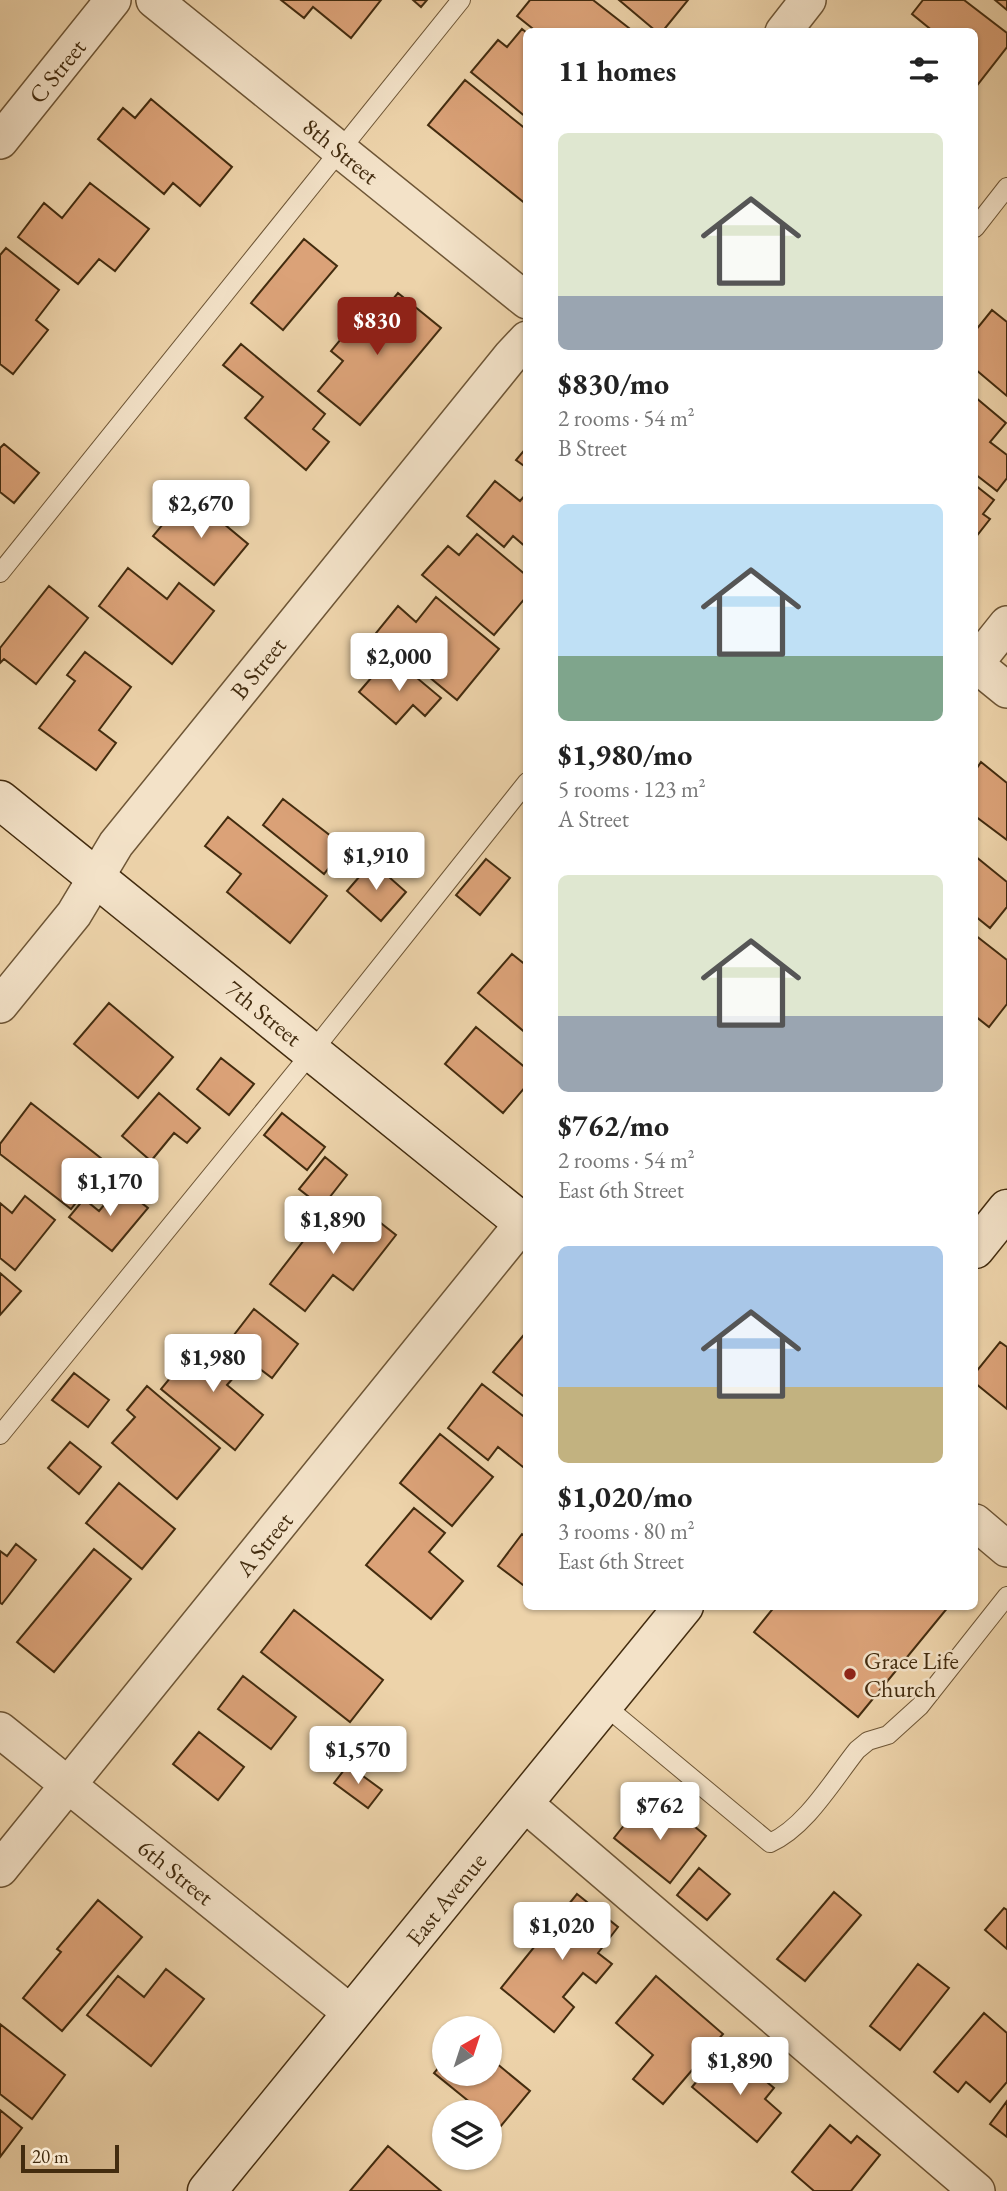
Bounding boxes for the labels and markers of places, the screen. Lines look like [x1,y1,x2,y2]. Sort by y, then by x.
pin: $830 [336,298,418,357]
pin: $2,670 [144,480,258,540]
pin: $2,000 [342,634,456,693]
pin: $1,910 [319,832,433,892]
pin: $1,170 [53,1158,167,1218]
pin: $1,890 [276,1196,390,1256]
pin: $1,980 [156,1334,270,1394]
place label: Grace Life Church [864,1645,959,1704]
marker: Grace Life Church [842,1666,858,1682]
pin: $1,570 [301,1726,415,1786]
pin: $762 [619,1783,701,1842]
pin: $1,020 [505,1902,619,1962]
pin: $1,890 [683,2038,797,2097]

